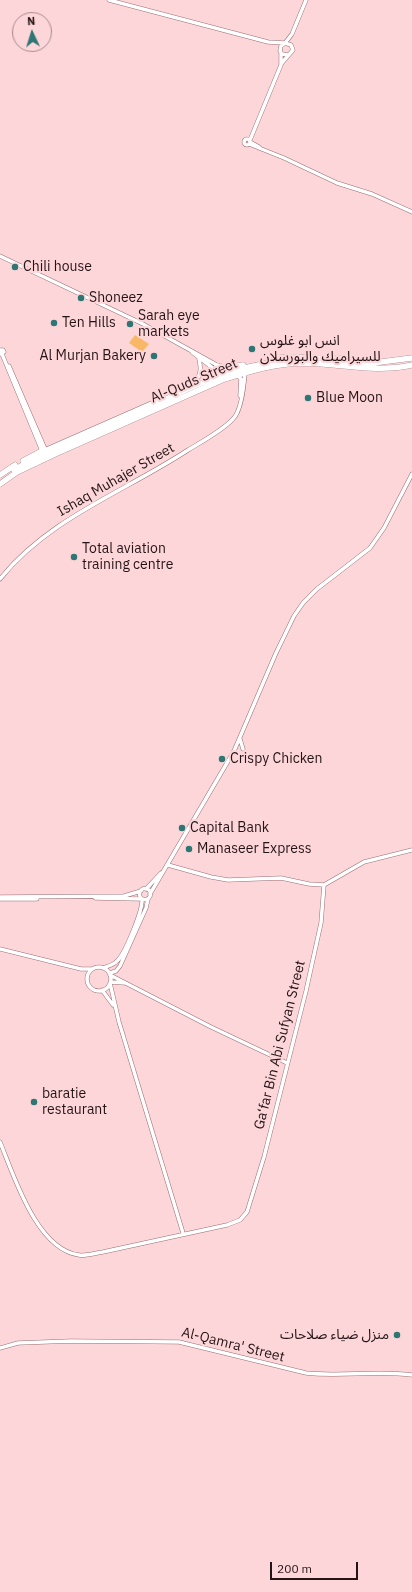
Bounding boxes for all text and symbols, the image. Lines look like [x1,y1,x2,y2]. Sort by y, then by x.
north arrow [12,12,52,52]
text: N [27,14,36,28]
place label: Chili house [23,259,92,275]
marker: Chili house [10,262,20,272]
place label: Shoneez [89,290,143,306]
marker: Shoneez [76,293,86,303]
place label: Sarah eye markets [138,308,200,340]
place label: Ten Hills [62,315,116,331]
marker: Ten Hills [49,318,59,328]
marker: Sarah eye markets [125,319,135,329]
place label: انس ابو غلوس للسيراميك والبورسلان [260,333,381,366]
marker: انس ابو غلوس للسيراميك والبورسلان [247,344,257,354]
place label: Al Murjan Bakery [40,348,146,364]
marker: Al Murjan Bakery [149,351,159,361]
street label: Al-Quds Street [148,355,240,407]
place label: Blue Moon [316,390,383,406]
marker: Blue Moon [303,393,313,403]
street label: Ishaq Muhajer Street [55,440,177,520]
place label: Total aviation training centre [82,541,173,574]
marker: Total aviation training centre [69,552,79,562]
place label: Crispy Chicken [230,751,322,767]
marker: Crispy Chicken [217,754,227,764]
place label: Capital Bank [190,820,269,836]
marker: Capital Bank [177,823,187,833]
place label: Manaseer Express [197,841,312,857]
marker: Manaseer Express [184,844,194,854]
street label: Ga‘far Bin Abi Sufyan Street [251,959,309,1131]
place label: baratie restaurant [42,1086,107,1118]
marker: baratie restaurant [29,1097,39,1107]
street label: Al-Qamra' Street [180,1324,286,1366]
place label: منزل ضياء صلاحات [280,1327,389,1343]
marker: منزل ضياء صلاحات [392,1330,402,1340]
scale bar [272,1554,360,1580]
text: 200 m [277,1561,312,1576]

